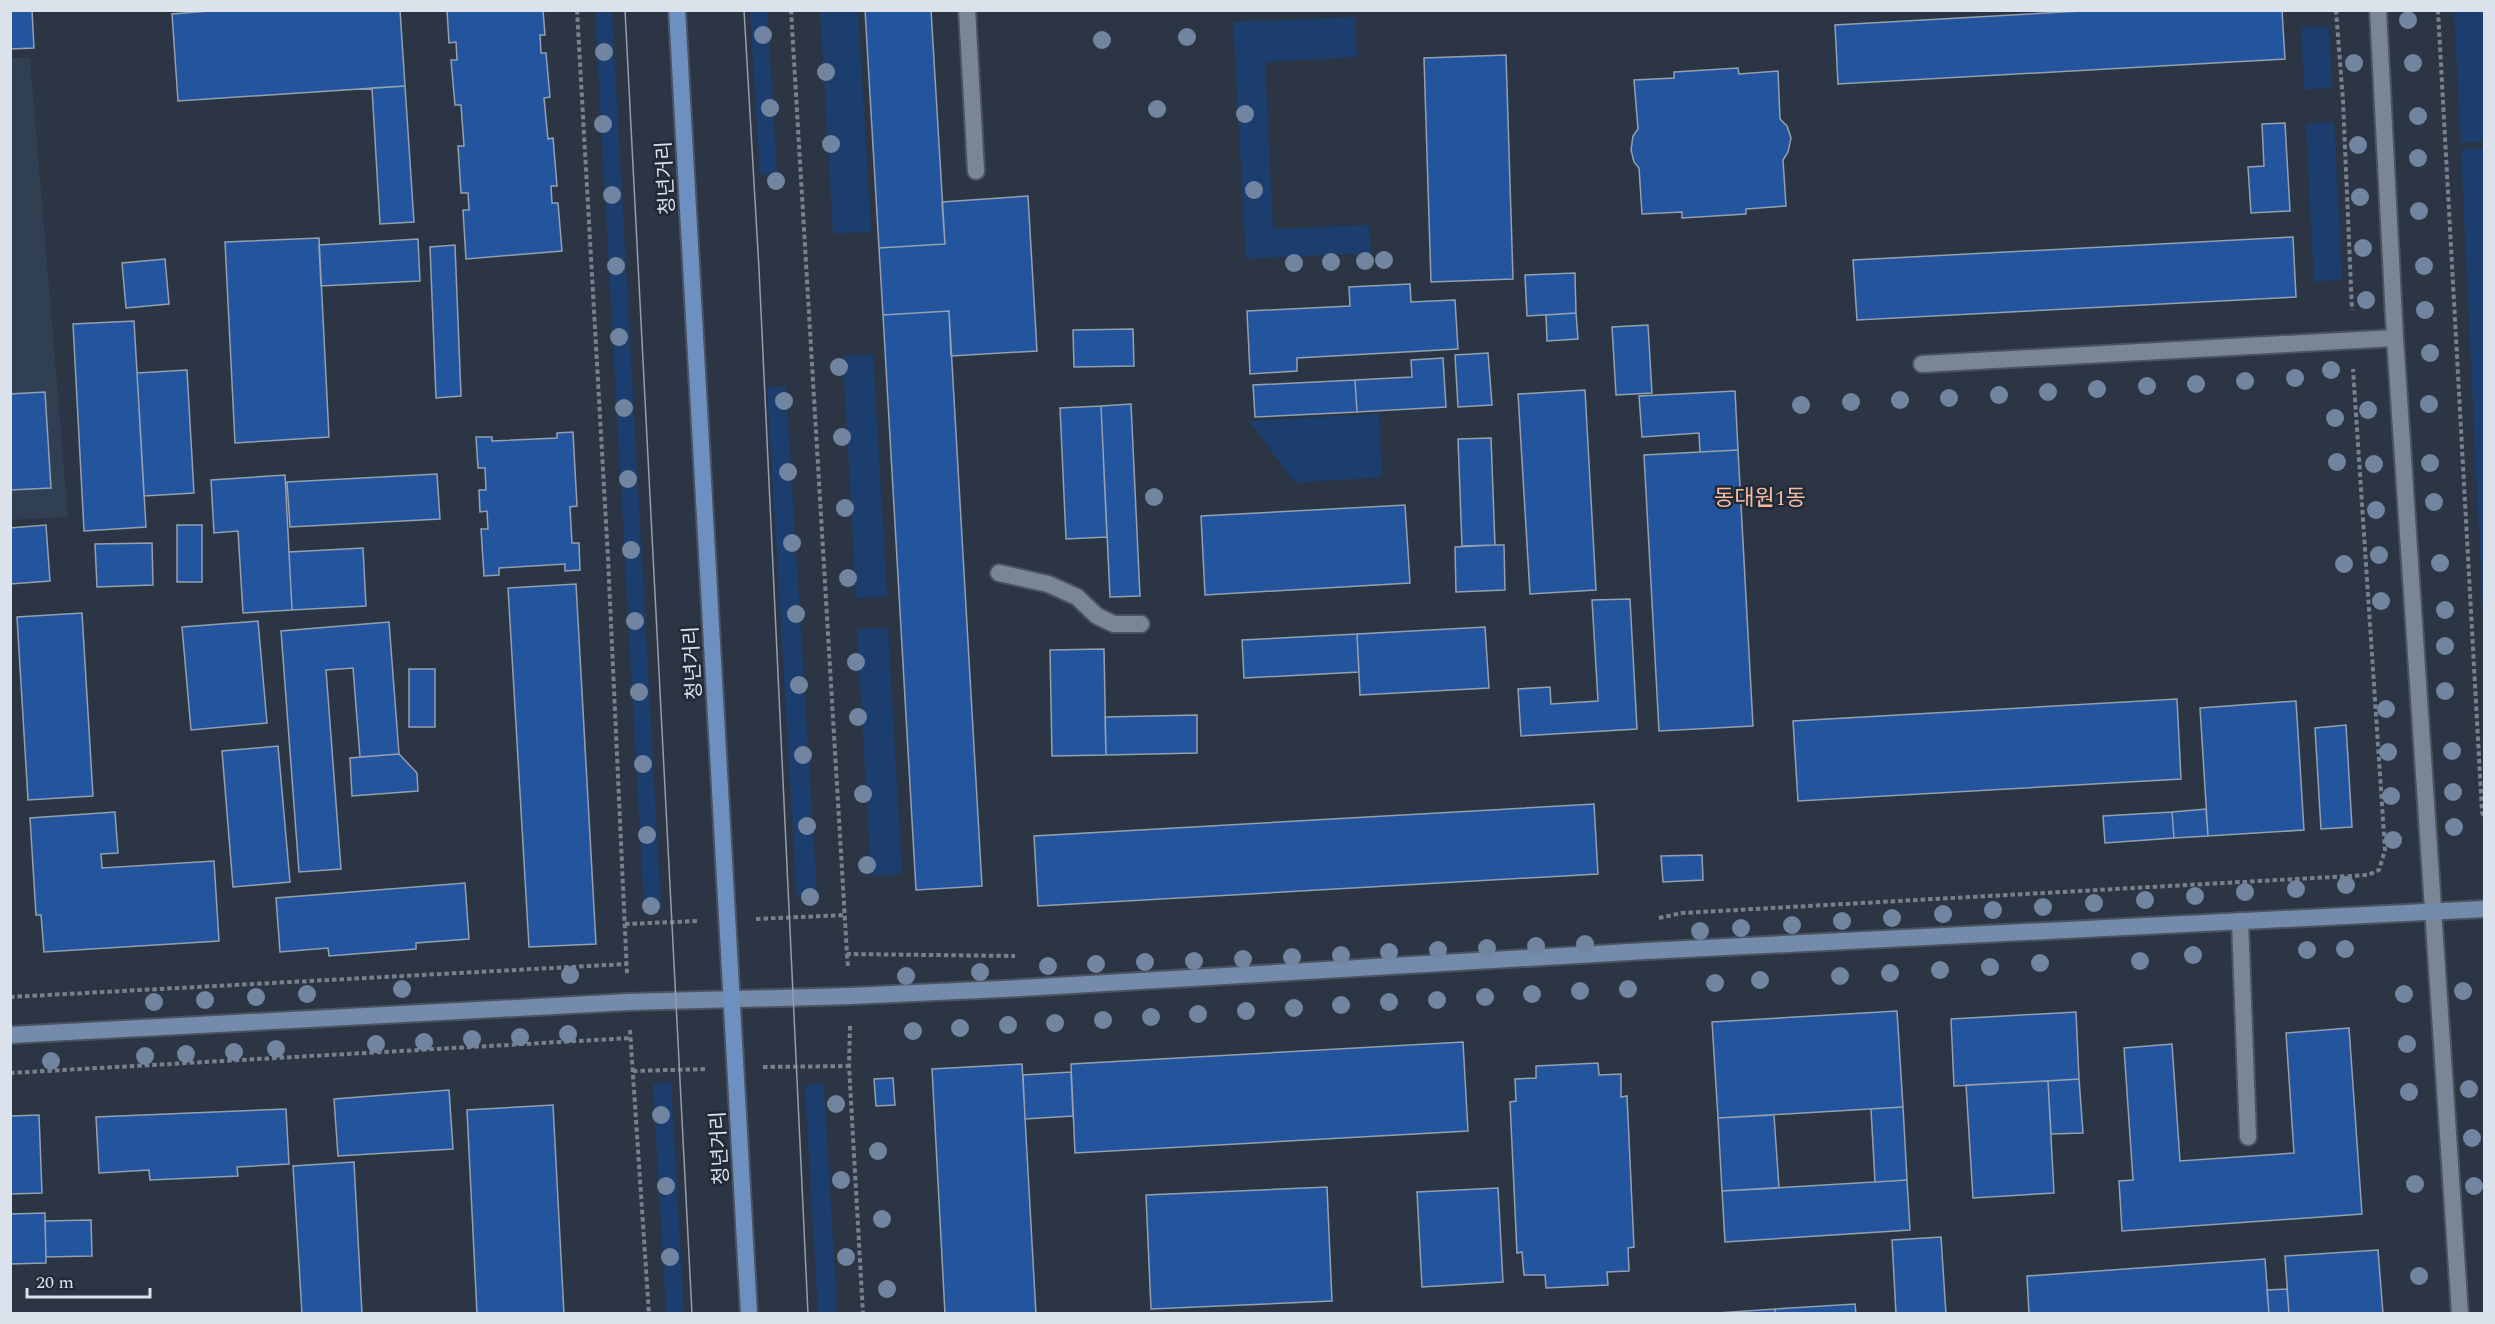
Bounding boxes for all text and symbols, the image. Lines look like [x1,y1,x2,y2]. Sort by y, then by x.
street label: 청년거리 [649,140,683,215]
district label: 동대원1동 [1714,482,1806,515]
street label: 청년거리 [676,625,710,700]
street label: 청년거리 [703,1110,737,1185]
scale bar [27,1261,150,1299]
text: 20 m [36,1269,74,1296]

